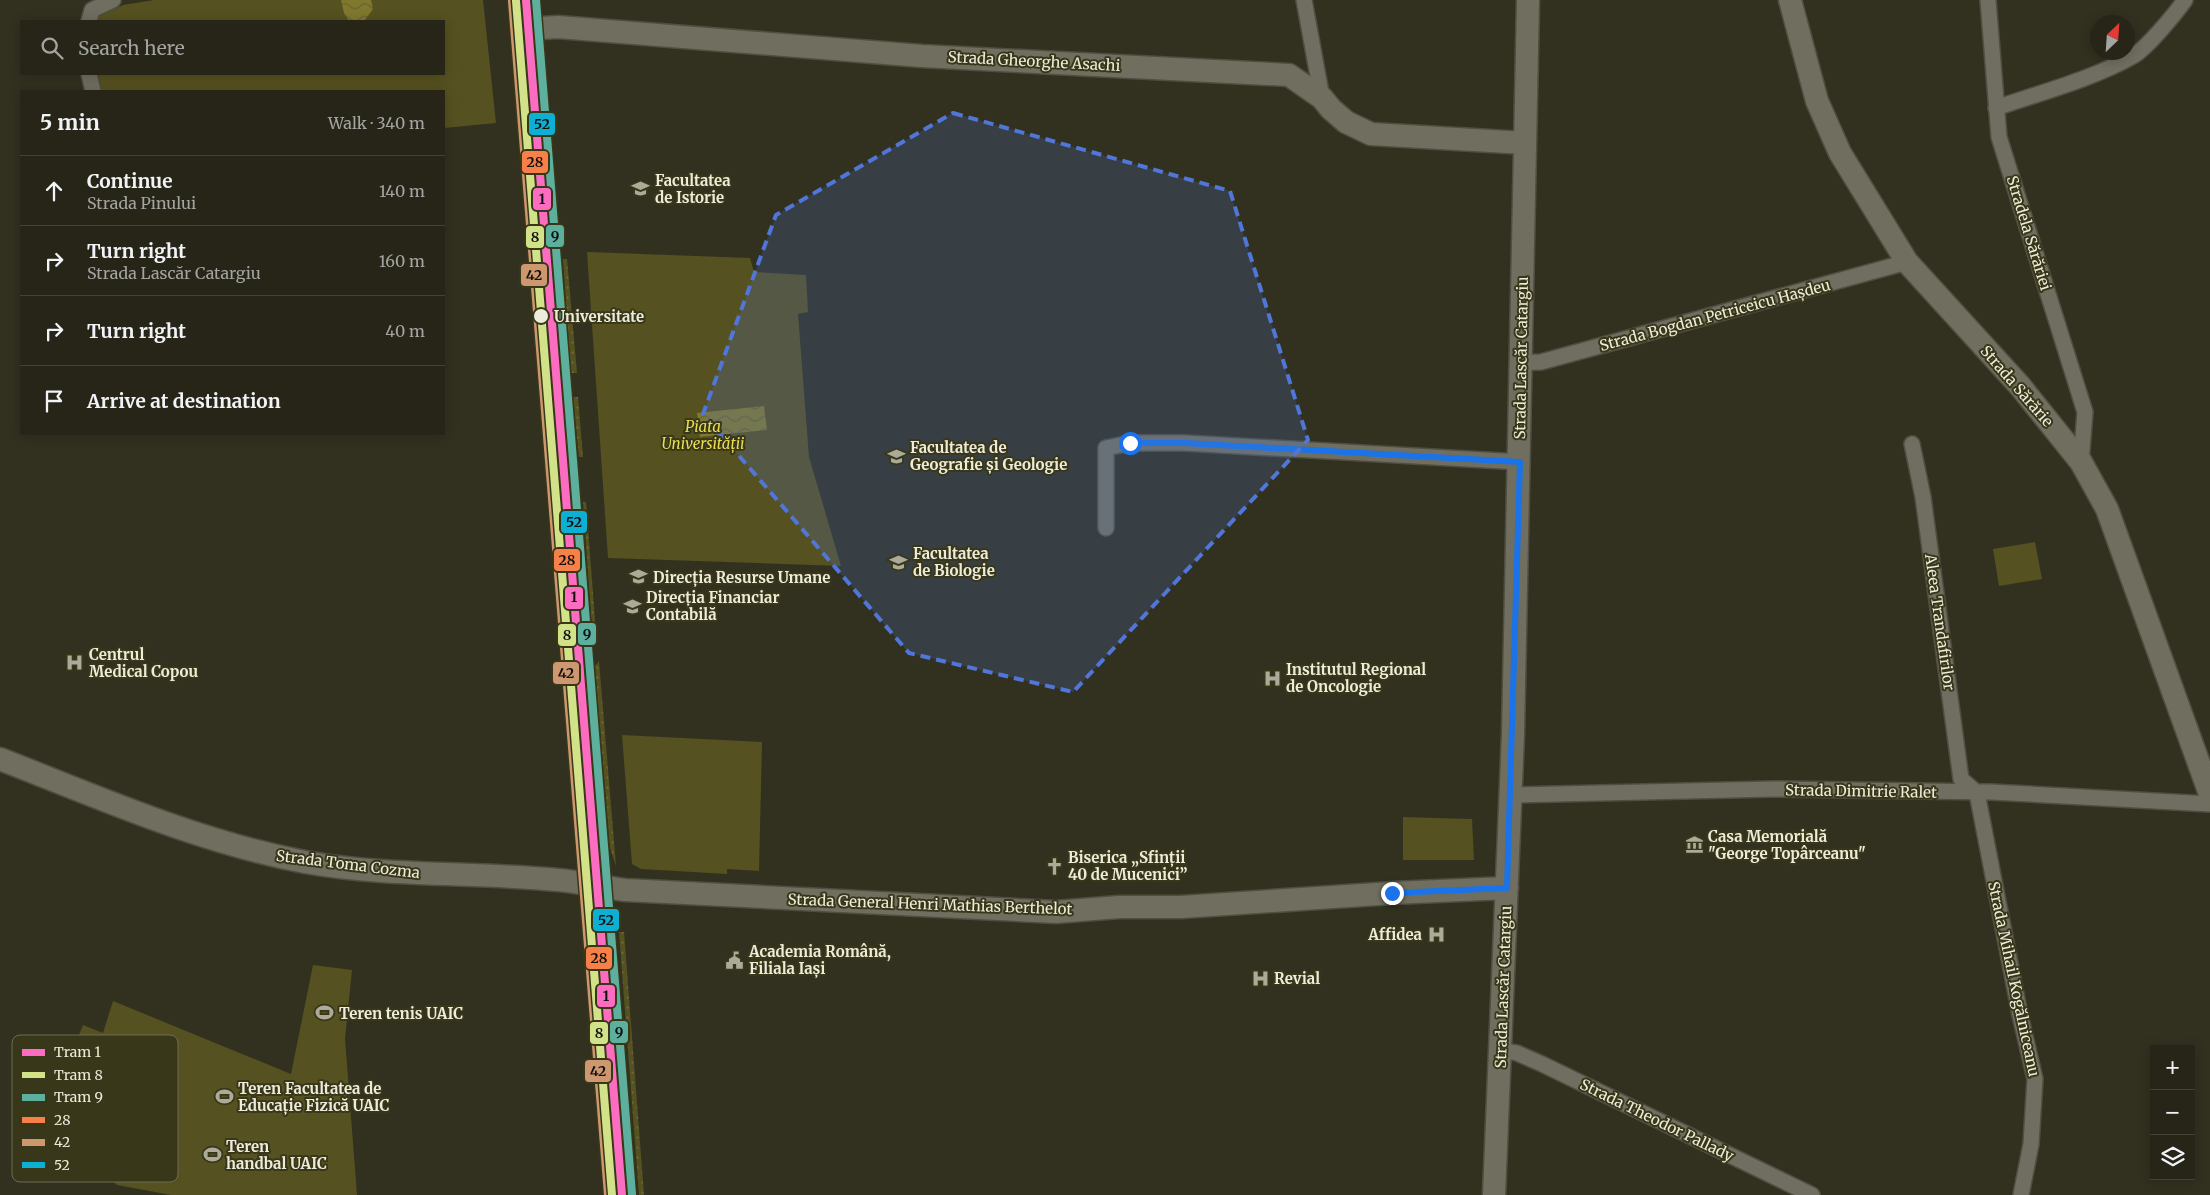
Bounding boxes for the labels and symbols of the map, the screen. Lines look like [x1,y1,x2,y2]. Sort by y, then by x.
north arrow [2090,15,2135,60]
street label: Strada Gheorghe Asachi [947,47,1121,75]
line badge: 52 [528,112,556,136]
text: 52 [534,115,550,133]
line badge: 28 [521,150,549,174]
text: 28 [527,153,544,171]
place label: Facultatea de Istorie [655,171,731,207]
street label: Stradela Sărăriei [2003,173,2055,293]
school or university icon: Facultatea de Istorie [631,179,651,199]
line badge: 1 [532,187,552,211]
text: 1 [539,190,546,208]
line badge: 9 [545,224,565,248]
line badge: 8 [525,225,545,249]
text: 9 [551,227,559,245]
text: 8 [531,228,540,246]
line badge: 42 [520,263,548,287]
text: 42 [526,266,542,284]
street label: Strada Bogdan Petriceicu Hașdeu [1597,275,1833,356]
street label: Strada Lascăr Catargiu [1510,276,1532,440]
marker: Universitate [532,307,550,325]
place label: Universitate [554,307,644,326]
street label: Strada Sărărie [1977,341,2058,431]
park label: Piata Universității [661,417,745,454]
route start [1119,432,1142,455]
place label: Facultatea de Geografie și Geologie [910,438,1067,474]
school or university icon: Facultatea de Geografie și Geologie [886,446,906,466]
line badge: 52 [560,510,588,534]
text: 52 [566,513,582,531]
place label: Facultatea de Biologie [913,544,995,580]
line badge: 28 [553,548,581,572]
text: 28 [559,551,576,569]
school or university icon: Facultatea de Biologie [889,552,909,572]
street label: Aleea Trandafirilor [1921,552,1959,692]
school or university icon: Direcția Resurse Umane [629,567,649,587]
place label: Direcția Resurse Umane [653,568,830,587]
line badge: 1 [564,586,584,610]
text: 1 [571,588,578,606]
place label: Direcția Financiar Contabilă [646,588,779,624]
school or university icon: Direcția Financiar Contabilă [622,596,642,616]
line badge: 9 [577,622,597,646]
line badge: 8 [557,623,577,647]
text: 9 [583,625,591,643]
text: 8 [563,626,572,644]
place label: Centrul Medical Copou [89,645,199,681]
hospital icon: Centrul Medical Copou [65,653,85,673]
place label: Institutul Regional de Oncologie [1286,660,1426,696]
line badge: 42 [552,661,580,685]
text: 42 [558,664,574,682]
hospital icon: Institutul Regional de Oncologie [1262,668,1282,688]
street label: Strada Dimitrie Ralet [1785,780,1937,802]
place label: Casa Memorială "George Topârceanu" [1708,827,1866,863]
museum icon: Casa Memorială "George Topârceanu" [1684,835,1704,855]
street label: Strada Toma Cozma [275,846,421,882]
place label: Biserica „Sfinții 40 de Mucenici” [1068,848,1187,884]
church icon: Biserica „Sfinții 40 de Mucenici” [1044,856,1064,876]
street label: Strada Mihail Kogălniceanu [1984,880,2044,1078]
route end [1381,882,1404,905]
street label: Strada General Henri Mathias Berthelot [787,890,1073,918]
street label: Strada Lascăr Catargiu [1491,905,1515,1069]
line badge: 52 [592,908,620,932]
text: 52 [598,911,614,929]
hospital icon: Affidea [1426,924,1446,944]
place label: Affidea [1367,925,1423,944]
place label: Academia Română, Filiala Iași [748,942,891,978]
line badge: 28 [585,946,613,970]
text: 28 [591,949,608,967]
public building icon: Academia Română, Filiala Iași [725,950,745,970]
hospital icon: Revial [1250,968,1270,988]
place label: Revial [1274,969,1320,988]
line badge: 1 [596,984,616,1008]
text: 1 [603,987,610,1005]
sports icon: Teren tenis UAIC [315,1003,335,1023]
place label: Teren tenis UAIC [339,1004,463,1023]
line badge: 9 [609,1020,629,1044]
line badge: 8 [589,1021,609,1045]
text: 9 [615,1023,623,1041]
text: 8 [595,1024,604,1042]
legend [12,1035,178,1182]
text: Tram 1 [54,1043,101,1061]
line badge: 42 [584,1059,612,1083]
text: 42 [590,1062,606,1080]
text: Tram 8 [54,1066,103,1084]
street label: Strada Theodor Pallady [1577,1075,1737,1166]
place label: Teren Facultatea de Educație Fizică UAIC [238,1079,390,1115]
sports icon: Teren Facultatea de Educație Fizică UAIC [214,1087,234,1107]
text: Tram 9 [54,1088,103,1106]
text: 28 [54,1111,70,1129]
text: 42 [54,1133,70,1151]
place label: Teren handbal UAIC [226,1137,327,1173]
sports icon: Teren handbal UAIC [202,1145,222,1165]
text: 52 [54,1156,70,1174]

